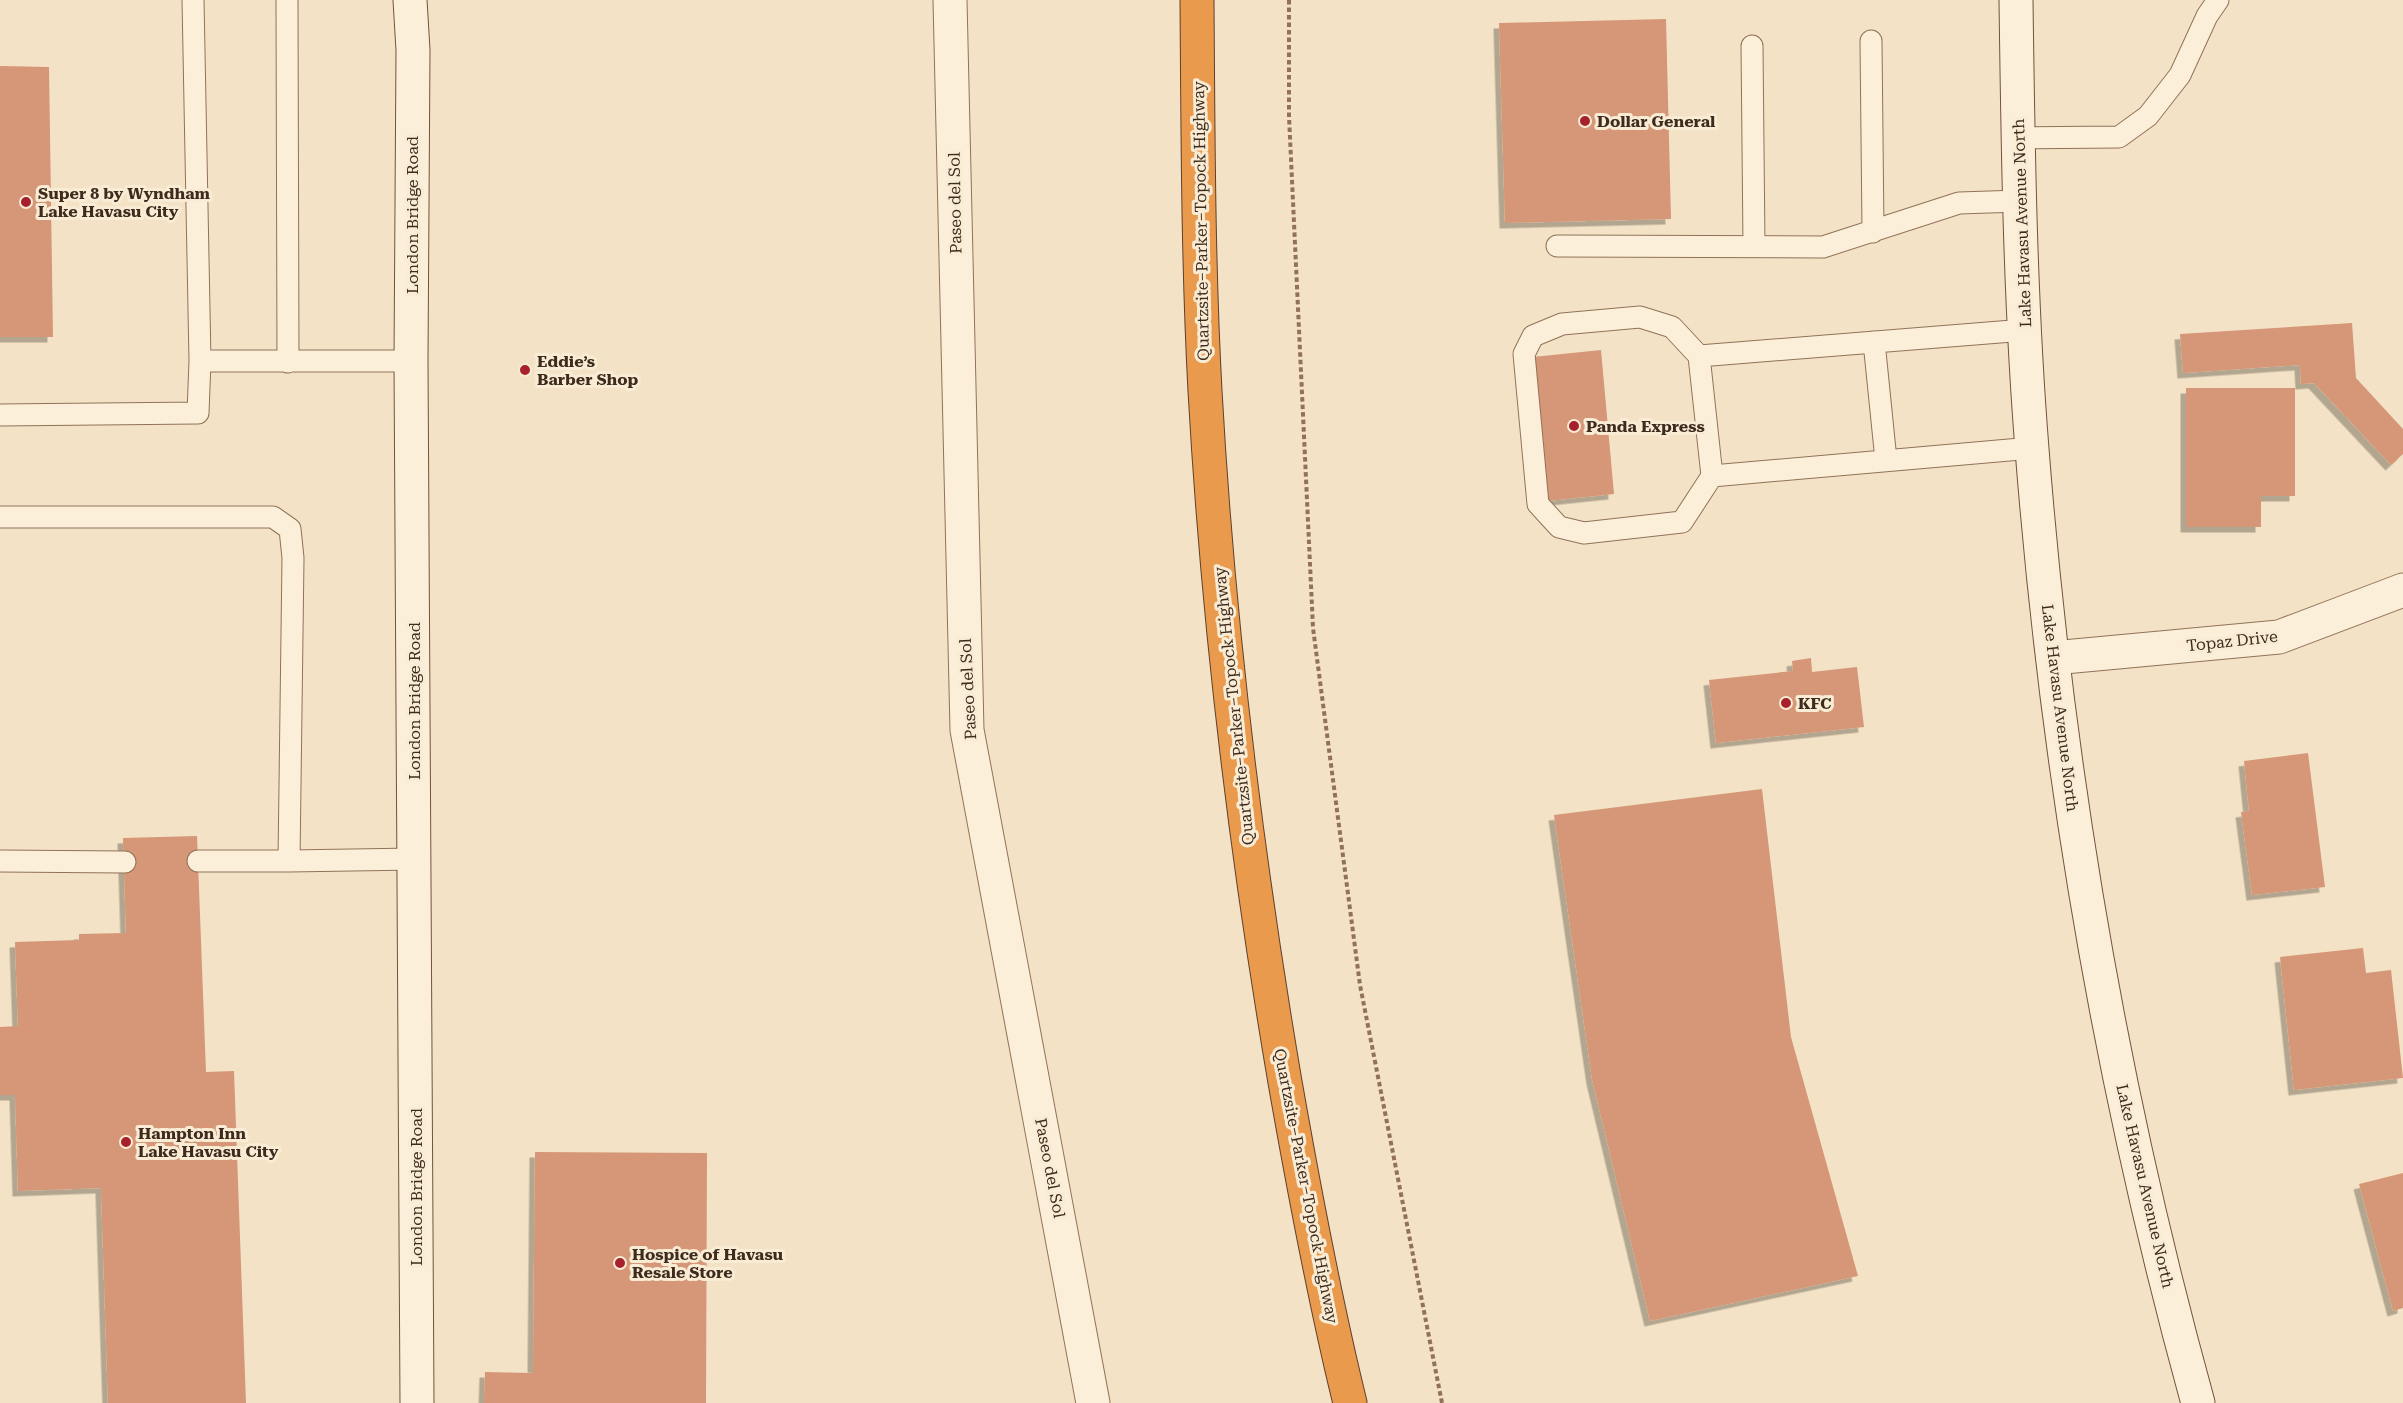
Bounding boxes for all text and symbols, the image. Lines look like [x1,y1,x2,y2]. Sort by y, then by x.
street label: Quartzsite–Parker–Topock Highway [1189,81,1213,361]
place label: Dollar General [1597,112,1716,131]
marker: Dollar General [1578,114,1592,128]
street label: Lake Havasu Avenue North [2009,118,2035,328]
street label: London Bridge Road [403,136,422,294]
street label: Paseo del Sol [945,152,965,254]
place label: Super 8 by Wyndham Lake Havasu City [38,184,211,221]
marker: Super 8 by Wyndham Lake Havasu City [19,195,33,209]
place label: Eddie’s Barber Shop [537,352,639,389]
marker: Eddie’s Barber Shop [518,363,532,377]
place label: Panda Express [1586,417,1705,436]
marker: Panda Express [1567,419,1581,433]
street label: Quartzsite–Parker–Topock Highway [1210,565,1258,846]
street label: Lake Havasu Avenue North [2038,603,2082,813]
street label: London Bridge Road [405,622,424,780]
street label: Topaz Drive [2185,627,2279,655]
street label: Paseo del Sol [956,638,980,740]
place label: KFC [1798,694,1831,713]
marker: KFC [1779,696,1793,710]
street label: Quartzsite–Parker–Topock Highway [1270,1047,1342,1326]
street label: Lake Havasu Avenue North [2112,1082,2178,1290]
street label: London Bridge Road [407,1108,426,1266]
street label: Paseo del Sol [1031,1116,1069,1220]
place label: Hampton Inn Lake Havasu City [138,1124,279,1161]
marker: Hampton Inn Lake Havasu City [119,1135,133,1149]
place label: Hospice of Havasu Resale Store [632,1245,784,1282]
marker: Hospice of Havasu Resale Store [613,1256,627,1270]

